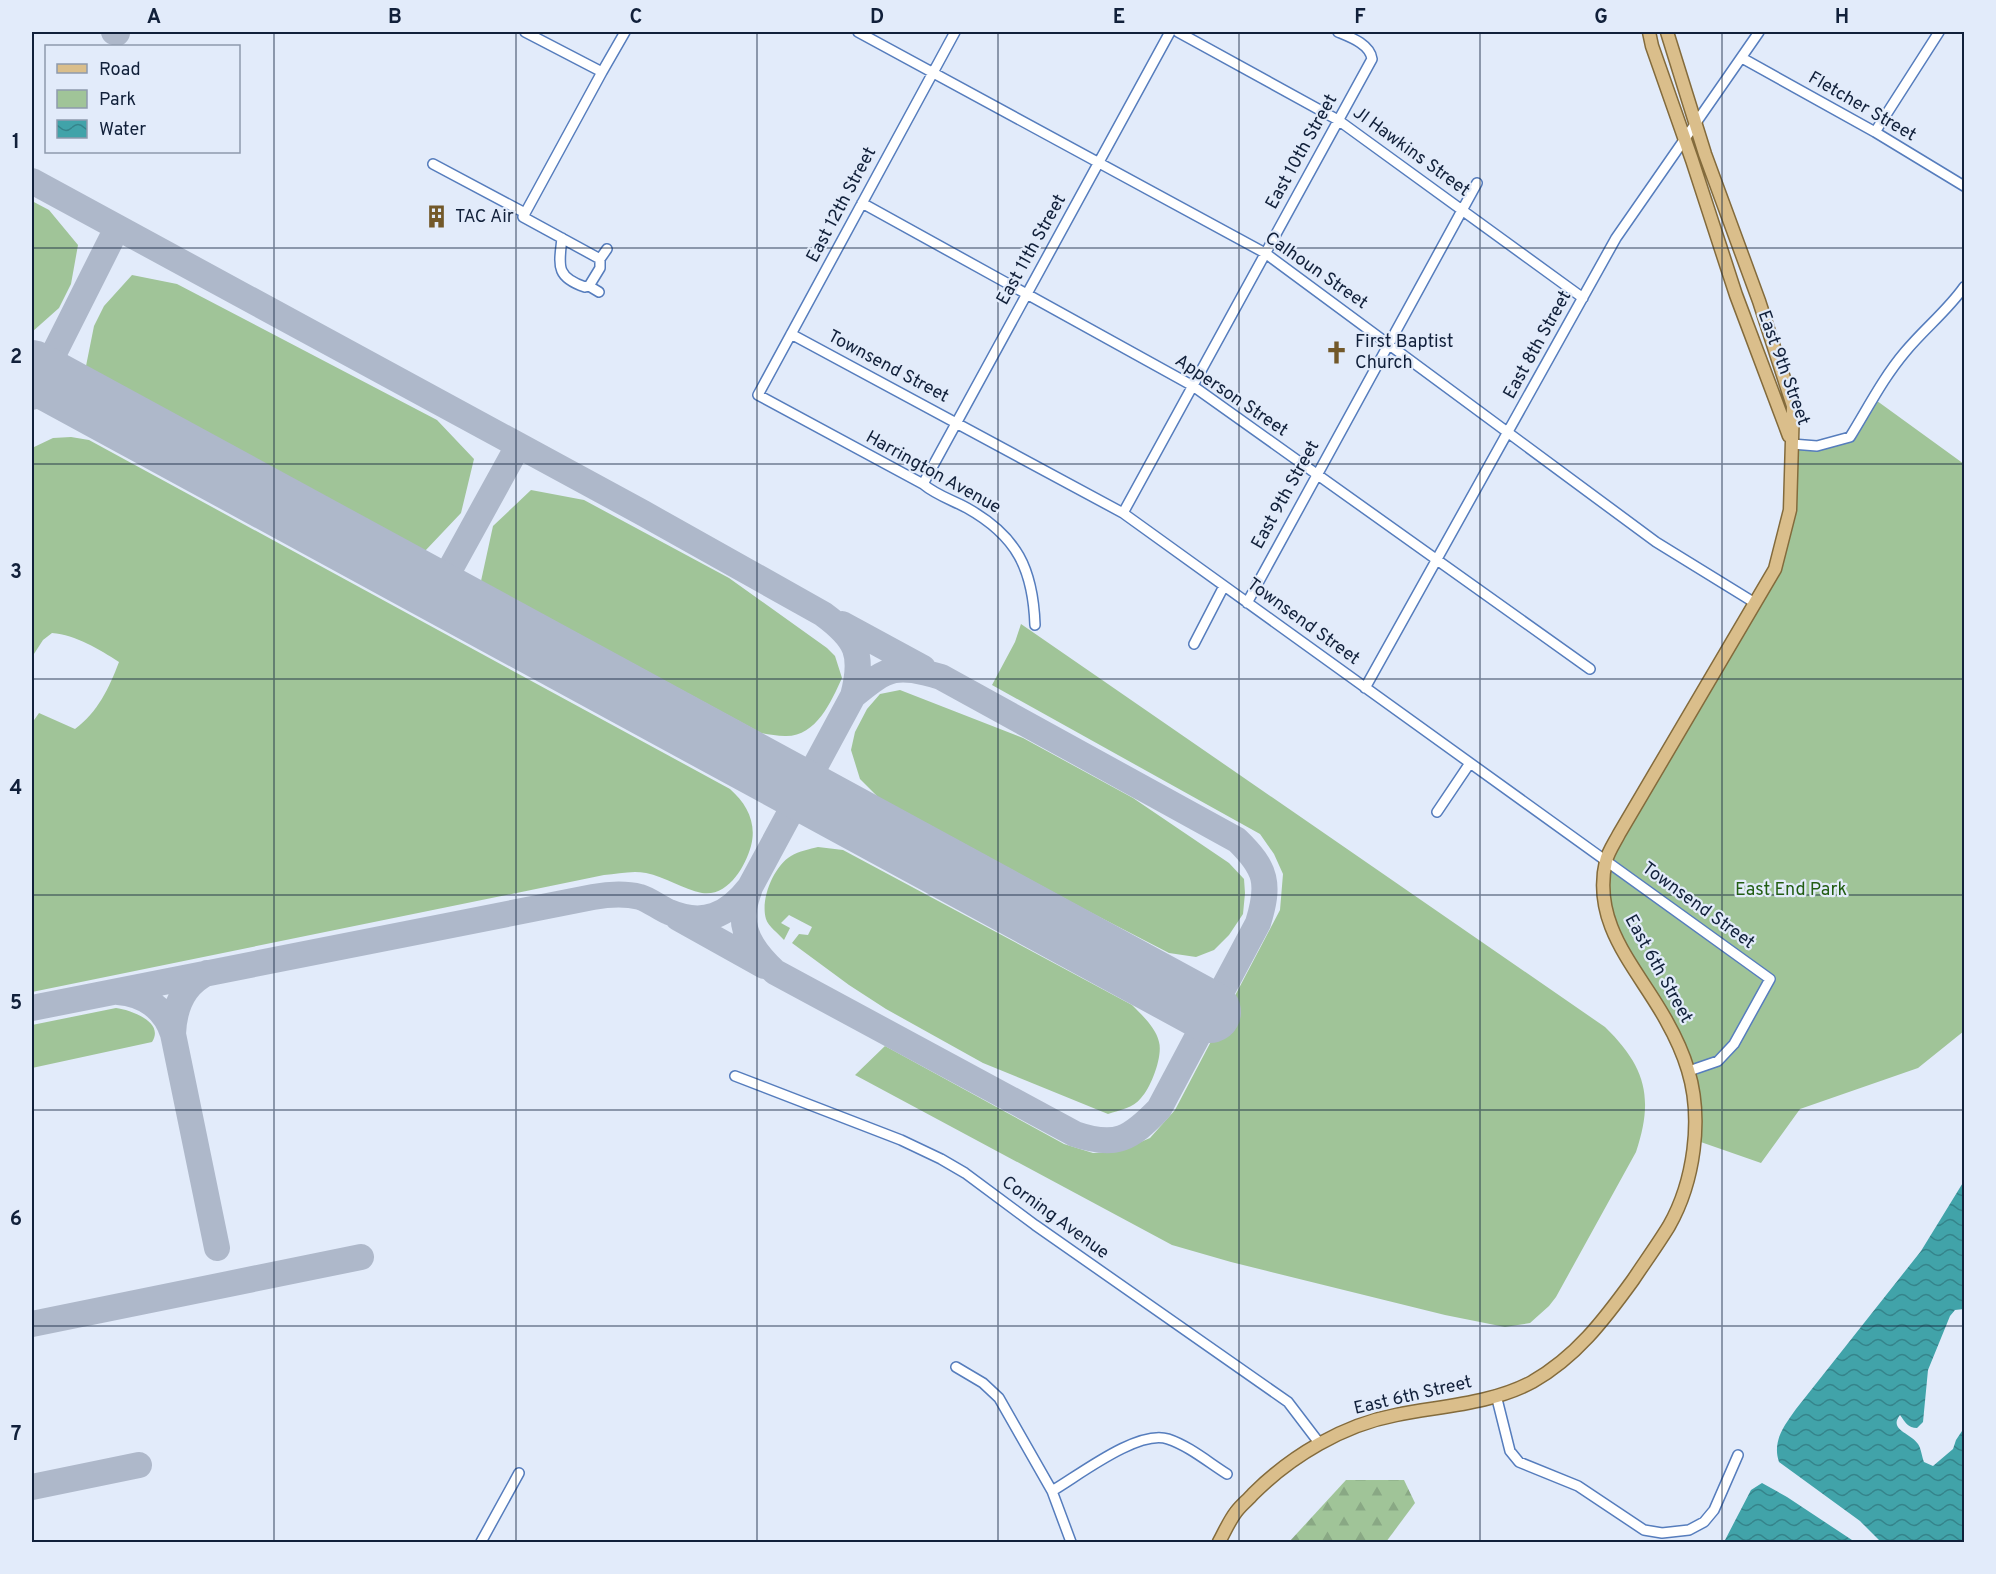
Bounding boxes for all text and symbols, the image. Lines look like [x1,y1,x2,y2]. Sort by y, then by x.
text: A [147,5,161,31]
text: B [388,5,402,31]
text: C [630,5,642,31]
text: D [870,5,884,31]
text: E [1113,5,1125,31]
text: F [1354,5,1366,31]
text: G [1594,5,1608,31]
text: H [1835,5,1849,31]
legend [45,45,240,153]
text: Road [99,59,141,82]
street label: Fletcher Street [1804,67,1920,147]
text: Park [99,89,136,112]
street label: East 10th Street [1261,90,1343,214]
street label: Jl Hawkins Street [1348,102,1474,202]
text: Water [99,119,146,142]
text: 1 [12,130,20,156]
street label: East 12th Street [802,143,882,267]
street label: East 11th Street [992,191,1072,309]
building icon: TAC Air [424,204,450,230]
place label: TAC Air [455,206,514,229]
street label: Calhoun Street [1260,227,1372,315]
street label: East 8th Street [1499,287,1577,403]
street label: East 9th Street [1752,307,1814,429]
street label: Townsend Street [823,325,953,409]
place label: First Baptist Church [1355,331,1454,375]
church icon: First Baptist Church [1324,339,1350,365]
text: 2 [10,345,22,371]
street label: Apperson Street [1170,350,1292,442]
street label: Harrington Avenue [861,426,1005,520]
street label: East 9th Street [1247,437,1325,553]
text: 3 [10,560,22,586]
street label: Townsend Street [1242,573,1364,671]
text: 4 [10,776,22,802]
street label: Townsend Street [1637,857,1759,955]
park label: East End Park [1735,879,1847,902]
street label: East 6th Street [1619,911,1697,1027]
text: 5 [10,991,22,1017]
street label: Corning Avenue [997,1171,1113,1265]
text: 6 [10,1207,22,1233]
street label: East 6th Street [1352,1371,1474,1421]
text: 7 [11,1422,21,1448]

